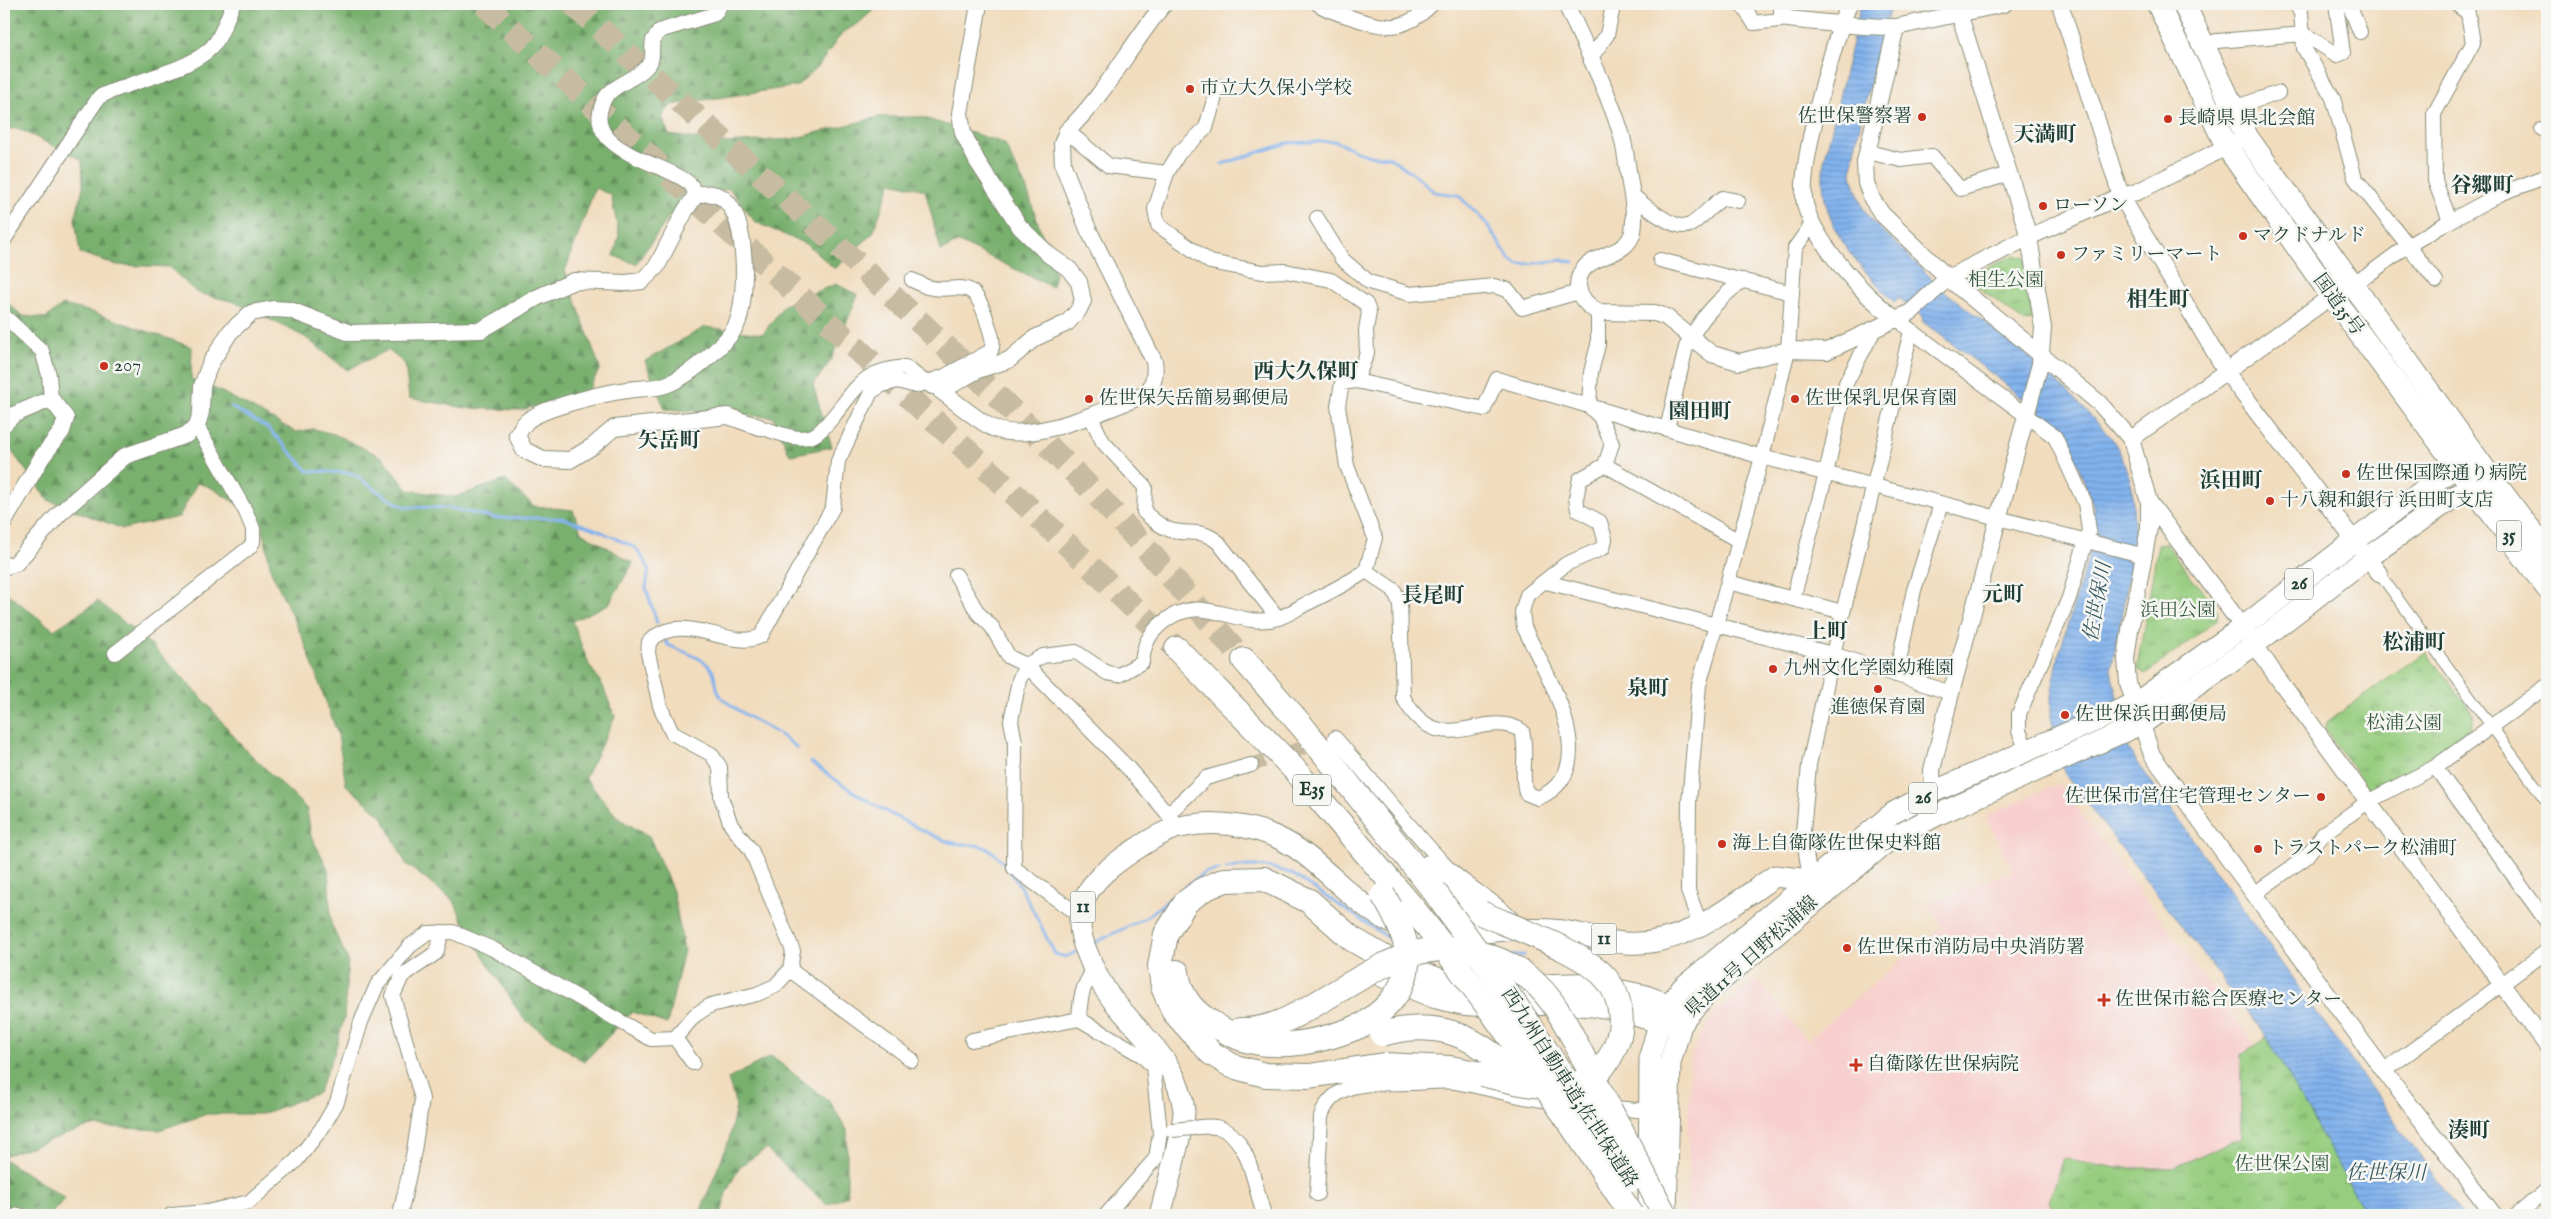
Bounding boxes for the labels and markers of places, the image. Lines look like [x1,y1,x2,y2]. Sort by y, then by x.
place label: 市立大久保小学校 [1200,77,1352,101]
marker: 市立大久保小学校 [1184,83,1196,95]
place label: 佐世保警察署 [1798,105,1912,129]
place label: 長崎県 県北会館 [2178,107,2315,131]
marker: 佐世保警察署 [1916,111,1928,123]
marker: 長崎県 県北会館 [2162,113,2174,125]
place label: ローソン [2053,194,2128,218]
marker: ローソン [2037,200,2049,212]
place label: マクドナルド [2253,224,2366,248]
marker: マクドナルド [2237,230,2249,242]
place label: ファミリーマート [2071,243,2223,267]
marker: ファミリーマート [2055,249,2067,261]
place label: 207 [114,354,141,378]
marker: 207 [98,360,110,372]
place label: 佐世保矢岳簡易郵便局 [1099,387,1289,411]
place label: 佐世保乳児保育園 [1805,387,1957,411]
marker: 佐世保矢岳簡易郵便局 [1083,393,1095,405]
marker: 佐世保乳児保育園 [1789,393,1801,405]
place label: 佐世保国際通り病院 [2356,462,2527,486]
marker: 佐世保国際通り病院 [2340,468,2352,480]
place label: 十八親和銀行 浜田町支店 [2280,489,2493,513]
marker: 十八親和銀行 浜田町支店 [2264,495,2276,507]
place label: 九州文化学園幼稚園 [1783,657,1954,681]
marker: 九州文化学園幼稚園 [1767,663,1779,675]
marker: 進徳保育園 [1872,683,1884,695]
place label: 進徳保育園 [1830,696,1926,720]
place label: 佐世保浜田郵便局 [2075,703,2227,727]
marker: 佐世保浜田郵便局 [2059,709,2071,721]
place label: 佐世保市営住宅管理センター [2065,785,2311,809]
marker: 佐世保市営住宅管理センター [2315,791,2327,803]
place label: 海上自衛隊佐世保史料館 [1732,832,1941,856]
place label: トラストパーク松浦町 [2268,837,2457,861]
marker: 海上自衛隊佐世保史料館 [1716,838,1728,850]
marker: トラストパーク松浦町 [2252,843,2264,855]
place label: 佐世保市消防局中央消防署 [1857,936,2085,960]
marker: 佐世保市消防局中央消防署 [1841,942,1853,954]
place label: 佐世保市総合医療センター [2115,988,2342,1012]
marker: 佐世保市総合医療センター [2097,993,2111,1007]
place label: 自衛隊佐世保病院 [1867,1053,2019,1077]
marker: 自衛隊佐世保病院 [1849,1058,1863,1072]

